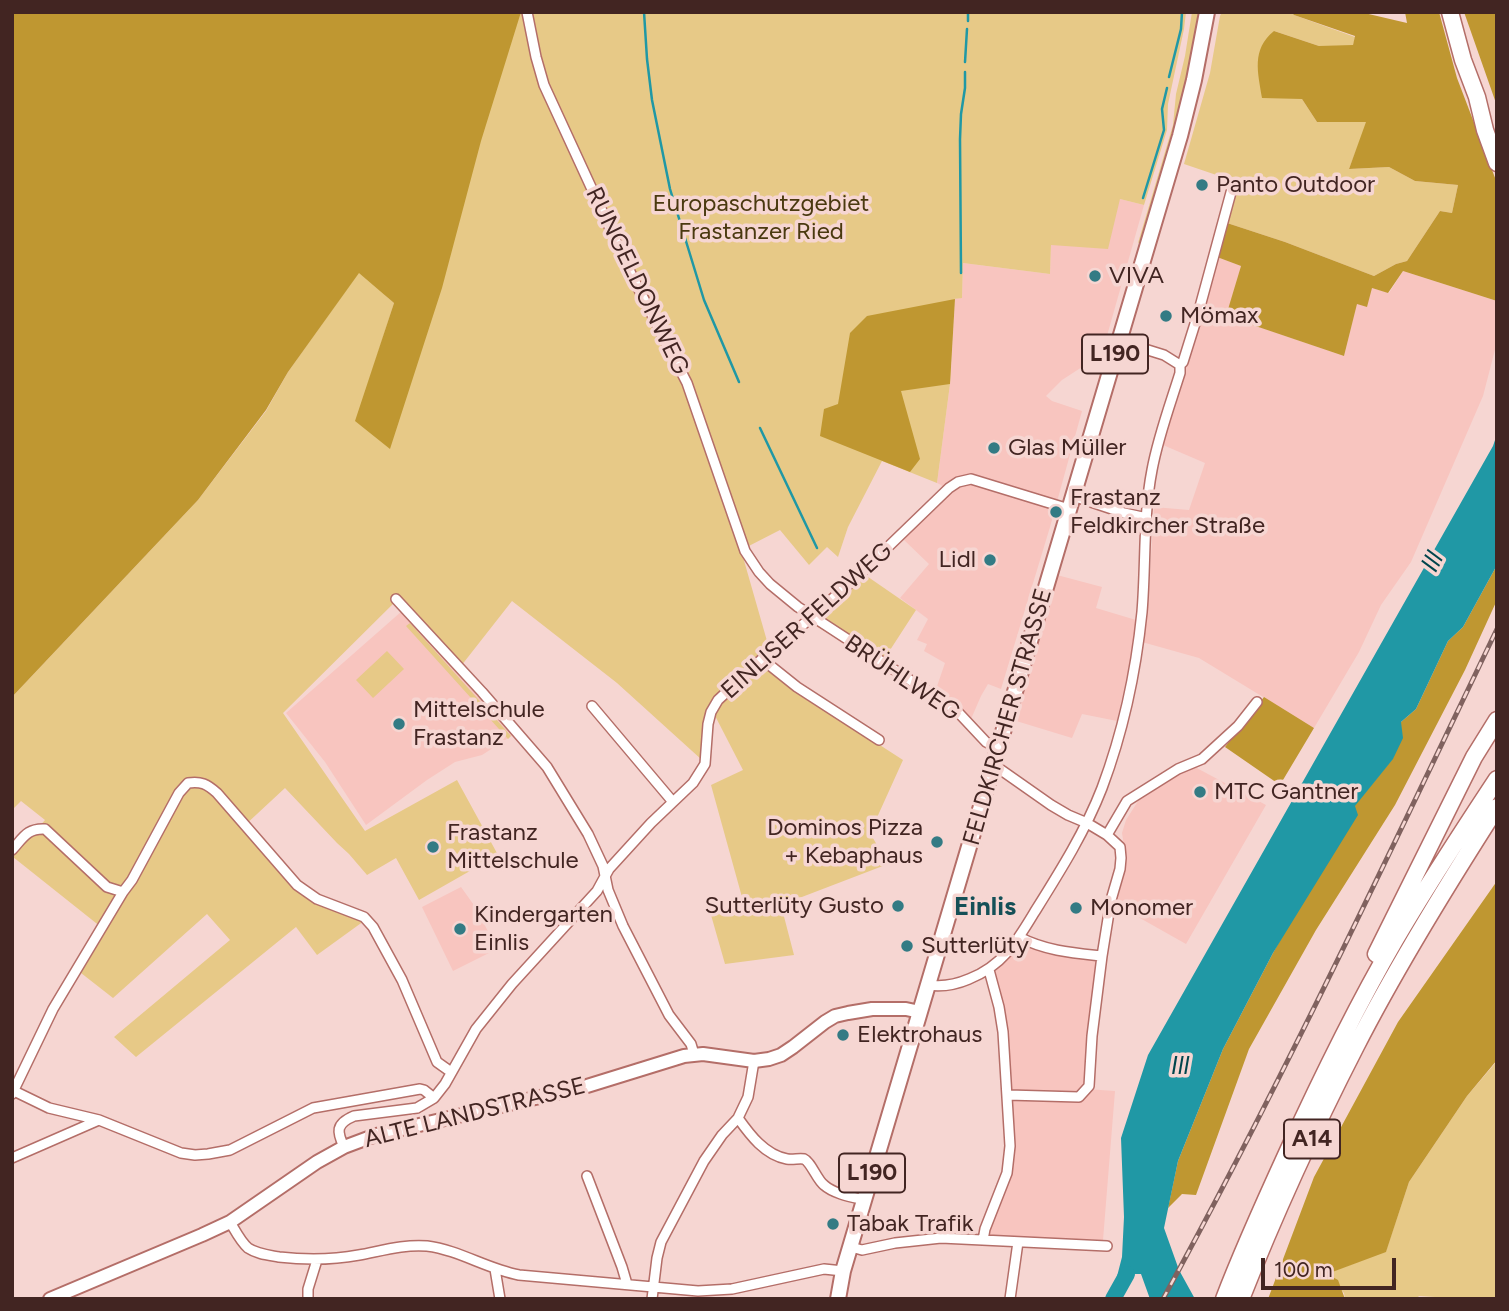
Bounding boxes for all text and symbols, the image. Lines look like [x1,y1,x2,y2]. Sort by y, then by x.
place label: Panto Outdoor [1216,171,1375,199]
marker: Panto Outdoor [1194,177,1210,193]
street label: RUNGELDONWEG [579,183,695,379]
park label: Europaschutzgebiet Frastanzer Ried [653,190,869,246]
place label: VIVA [1109,262,1164,290]
marker: VIVA [1087,268,1103,284]
place label: Mömax [1180,302,1258,330]
marker: Mömax [1158,308,1174,324]
road number: L190 [1082,334,1148,374]
place label: Glas Müller [1008,434,1126,462]
marker: Glas Müller [986,440,1002,456]
place label: Frastanz Feldkircher Straße [1070,484,1265,540]
marker: Frastanz Feldkircher Straße [1048,504,1064,520]
street label: EINLISER FELDWEG [716,537,898,705]
place label: Lidl [939,546,976,574]
water label: Ill [1415,547,1451,577]
marker: Lidl [982,552,998,568]
street label: FELDKIRCHER STRASSE [958,585,1058,849]
street label: BRÜHLWEG [839,629,965,727]
place label: Mittelschule Frastanz [413,696,545,752]
marker: Mittelschule Frastanz [391,716,407,732]
place label: MTC Gantner [1214,778,1358,806]
marker: MTC Gantner [1192,784,1208,800]
place label: Dominos Pizza + Kebaphaus [767,814,923,870]
place label: Frastanz Mittelschule [447,819,579,875]
marker: Dominos Pizza + Kebaphaus [929,834,945,850]
marker: Frastanz Mittelschule [425,839,441,855]
district label: Einlis [954,891,1016,923]
place label: Sutterlüty Gusto [705,892,884,920]
place label: Monomer [1090,894,1193,922]
marker: Sutterlüty Gusto [890,898,906,914]
marker: Monomer [1068,900,1084,916]
place label: Kindergarten Einlis [474,901,613,957]
marker: Kindergarten Einlis [452,921,468,937]
place label: Sutterlüty [921,932,1029,960]
marker: Sutterlüty [899,938,915,954]
place label: Elektrohaus [857,1021,983,1049]
marker: Elektrohaus [835,1027,851,1043]
water label: Ill [1171,1050,1189,1082]
street label: ALTE LANDSTRASSE [361,1072,589,1154]
road number: A14 [1284,1120,1340,1158]
road number: L190 [839,1154,905,1192]
place label: Tabak Trafik [847,1210,973,1238]
marker: Tabak Trafik [825,1216,841,1232]
scale bar [1264,1244,1399,1288]
text: 100 m [1274,1257,1333,1282]

